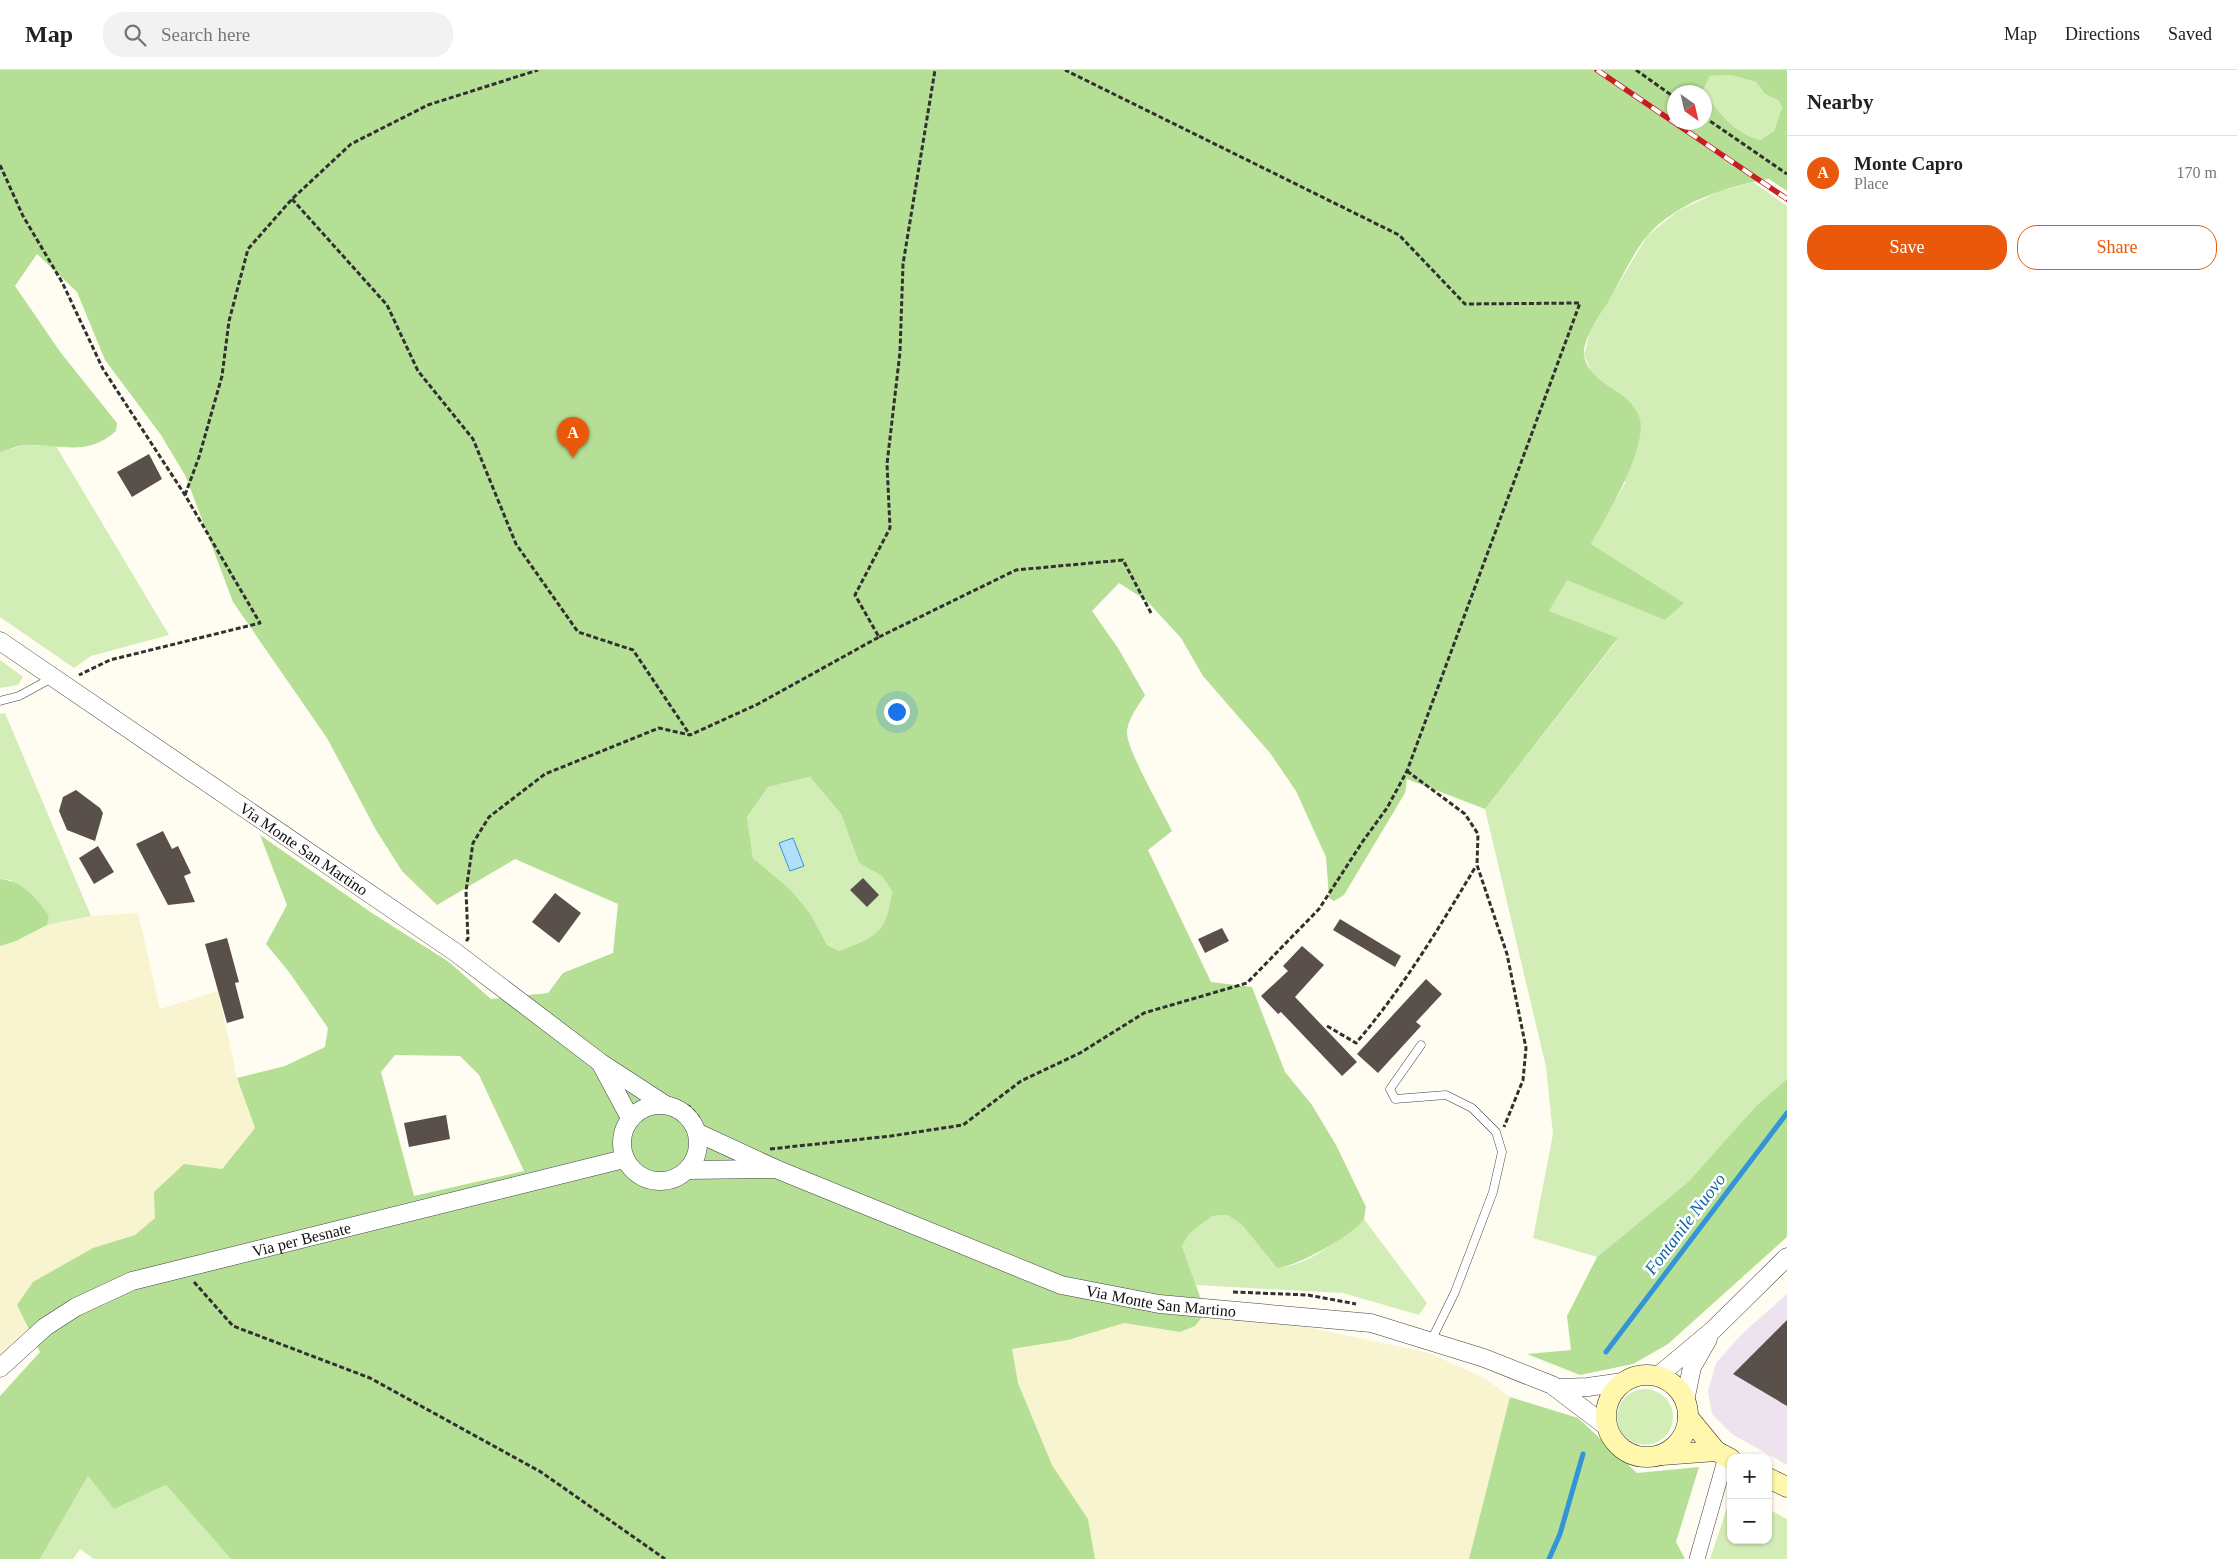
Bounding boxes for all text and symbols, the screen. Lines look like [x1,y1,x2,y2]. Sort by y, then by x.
search box [103,12,453,57]
text: Map [25,21,73,47]
icon: search [121,21,149,49]
text: Search here [161,24,250,45]
text: Map [2004,24,2037,44]
text: Directions [2065,24,2140,44]
text: Saved [2168,24,2212,44]
north arrow [1667,85,1712,130]
text: Nearby [1807,90,1874,114]
text: Monte Capro [1854,153,1963,174]
text: A [1817,164,1829,181]
text: 170 m [2177,164,2217,181]
text: Place [1854,175,1889,192]
button: Save [1807,225,2007,270]
button: Share [2017,225,2217,270]
pin: A [557,417,589,458]
your location [884,699,910,725]
street label: Via Monte San Martino [236,799,371,898]
water label: Fontanile Nuovo [1640,1169,1730,1279]
street label: Via per Besnate [250,1219,353,1259]
street label: Via Monte San Martino [1085,1282,1237,1319]
map controls [1727,1454,1772,1544]
button: + [1727,1454,1772,1499]
button: − [1727,1499,1772,1544]

